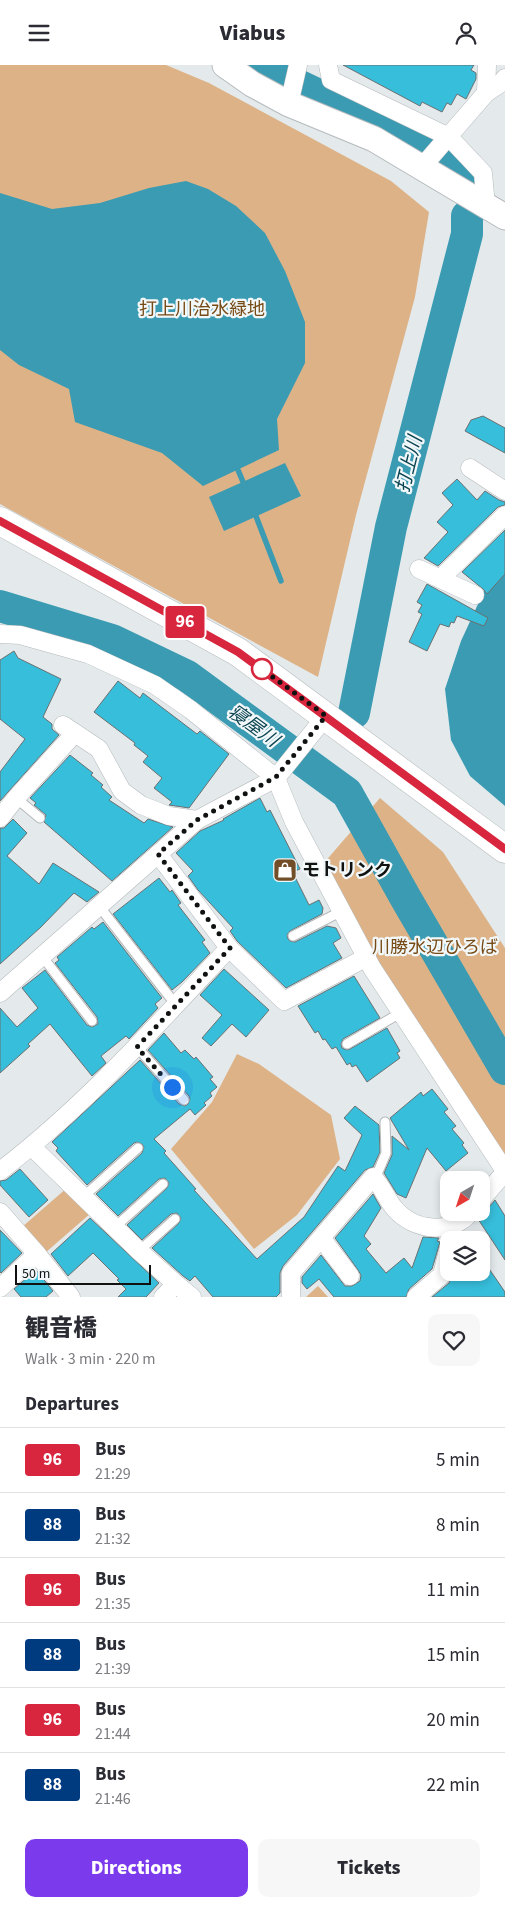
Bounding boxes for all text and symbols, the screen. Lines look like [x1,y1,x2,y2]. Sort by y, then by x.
text: Viabus [220,17,285,49]
icon: menu [25,19,53,47]
icon: person [452,19,480,47]
park label: 打上川治水緑地 [139,297,265,322]
water label: 打上川 [389,432,430,495]
line badge: 96 [162,606,208,638]
text: 96 [175,609,195,634]
unlabelled marker [251,658,273,680]
water label: 寝屋川 [222,699,286,755]
shop icon: モトリンク [272,857,298,883]
place label: モトリンク [302,858,392,883]
park label: 川勝水辺ひろば [372,935,498,960]
your location [160,1075,185,1100]
north arrow [440,1171,490,1221]
map controls [440,1171,490,1281]
button: layers [440,1231,490,1281]
scale bar [15,1262,151,1285]
text: 50 m [22,1264,50,1284]
text: 観音橋 [25,1311,97,1346]
button: heart [428,1314,480,1366]
text: Walk · 3 min · 220 m [25,1348,156,1370]
text: Departures [25,1391,119,1418]
text: Bus [95,1436,126,1463]
text: 96 [43,1447,62,1472]
text: 5 min [436,1447,480,1474]
text: 21:29 [95,1463,131,1485]
text: Bus [95,1501,126,1528]
text: 88 [43,1512,62,1537]
text: 8 min [436,1512,480,1539]
text: 21:32 [95,1528,131,1550]
text: Bus [95,1566,126,1593]
text: 96 [43,1577,62,1602]
text: 11 min [426,1577,480,1604]
text: 21:35 [95,1593,131,1615]
text: Bus [95,1631,126,1658]
text: 88 [43,1642,62,1667]
text: 15 min [426,1642,480,1669]
text: 21:39 [95,1658,131,1680]
text: Bus [95,1696,126,1723]
text: 96 [43,1707,62,1732]
text: 20 min [426,1707,480,1734]
text: 21:44 [95,1723,131,1745]
text: Bus [95,1761,126,1788]
text: 88 [43,1772,62,1797]
text: 22 min [426,1772,480,1799]
text: 21:46 [95,1788,131,1810]
button: Directions [25,1839,248,1897]
button: Tickets [258,1839,480,1897]

